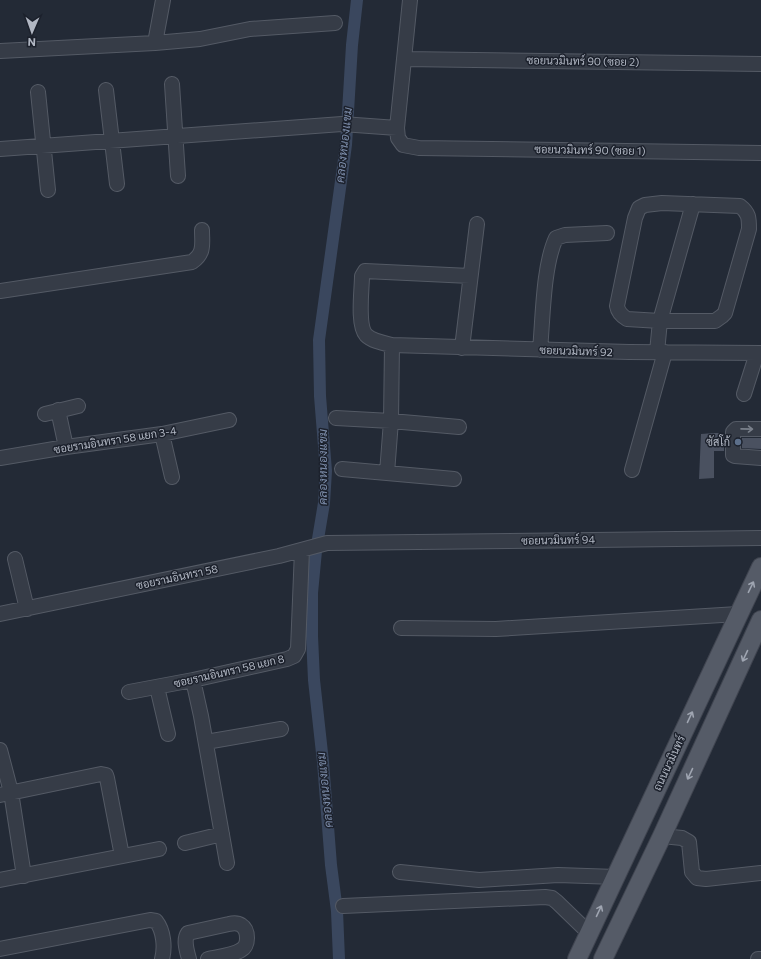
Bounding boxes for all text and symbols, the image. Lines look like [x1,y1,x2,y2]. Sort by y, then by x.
north arrow [12,12,52,52]
text: N [27,36,36,49]
street label: ซอยนวมินทร์ 90 (ซอย 2) [527,52,640,68]
water label: คลองหนองแขม [332,106,354,183]
street label: ซอยนวมินทร์ 90 (ซอย 1) [534,141,646,157]
street label: ซอยนวมินทร์ 92 [539,342,613,358]
street label: ซอยรามอินทรา 58 แยก 3-4 [53,423,178,456]
one-way arrow [740,425,753,433]
water label: คลองหนองแขม [315,428,329,505]
place label: ซัสโก้ [706,434,731,448]
marker: ซัสโก้ [733,437,743,447]
street label: ซอยนวมินทร์ 94 [521,531,595,547]
street label: ซอยรามอินทรา 58 [135,561,219,592]
one-way arrow [748,581,755,593]
one-way arrow [741,649,748,661]
street label: ซอยรามอินทรา 58 แยก 8 [172,651,286,690]
one-way arrow [687,712,694,724]
street label: ถนนนวมินทร์ [649,733,687,792]
water label: คลองหนองแขม [313,751,335,829]
one-way arrow [686,768,693,780]
one-way arrow [596,905,604,917]

